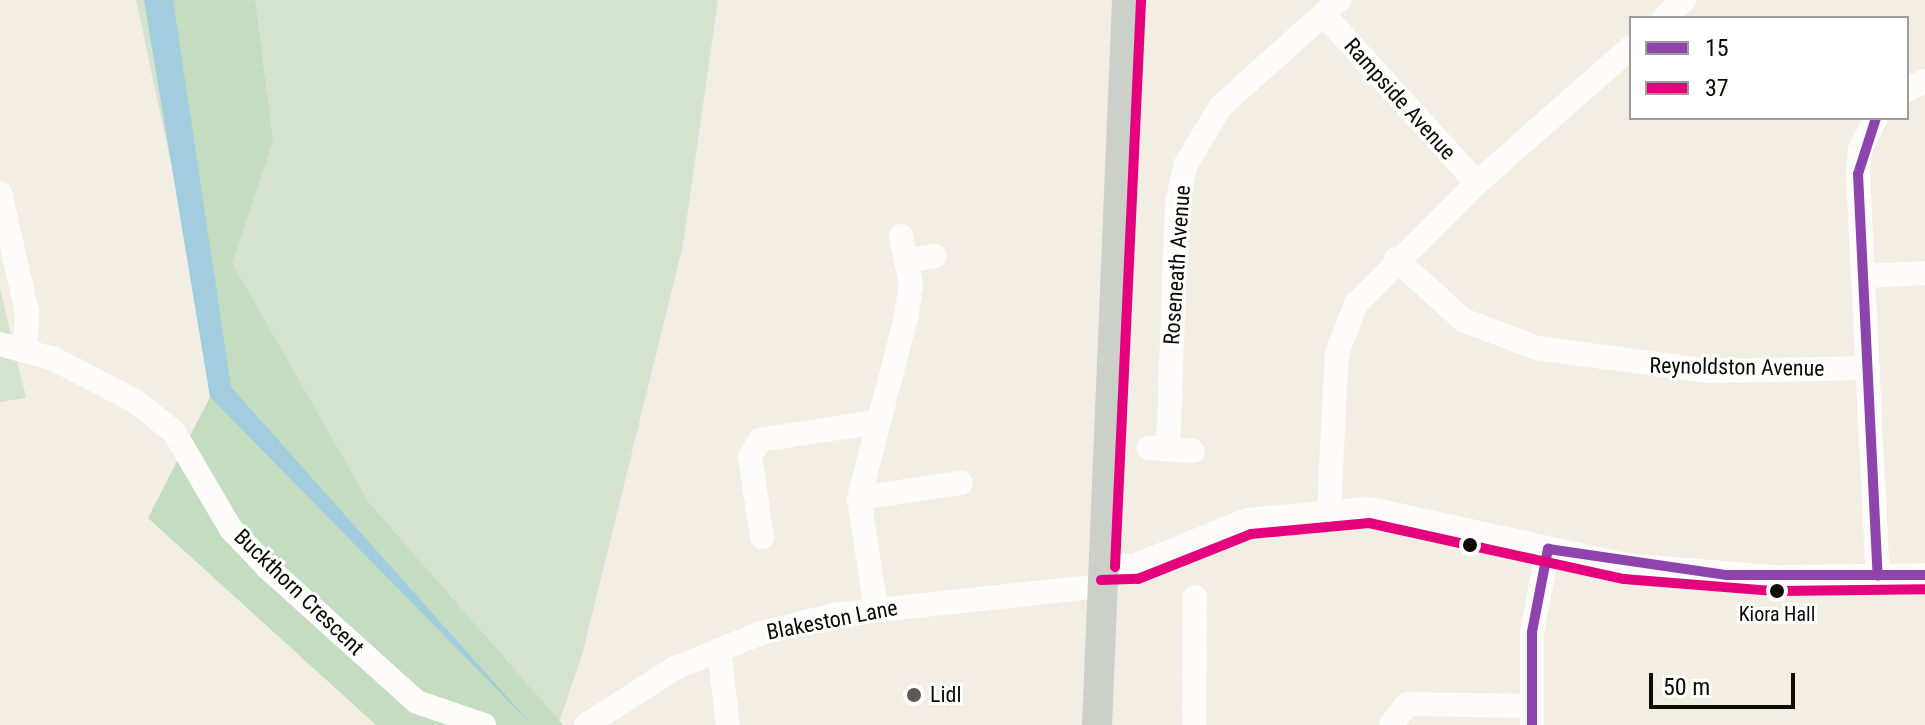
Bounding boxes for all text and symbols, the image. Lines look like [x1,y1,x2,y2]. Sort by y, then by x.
legend [1629,16,1909,120]
street label: Rampside Avenue [1339,33,1461,165]
text: 15 [1705,34,1729,62]
text: 37 [1705,74,1729,102]
street label: Roseneath Avenue [1158,184,1196,346]
street label: Reynoldston Avenue [1649,352,1825,382]
street label: Buckthorn Crescent [229,523,369,661]
unlabelled marker [1462,537,1478,553]
marker: Kiora Hall [1769,583,1785,599]
street label: Blakeston Lane [764,594,900,646]
place label: Kiora Hall [1739,602,1815,626]
scale bar [1653,657,1799,707]
text: 50 m [1663,673,1710,701]
place label: Lidl [930,682,961,708]
marker: Lidl [905,686,923,704]

